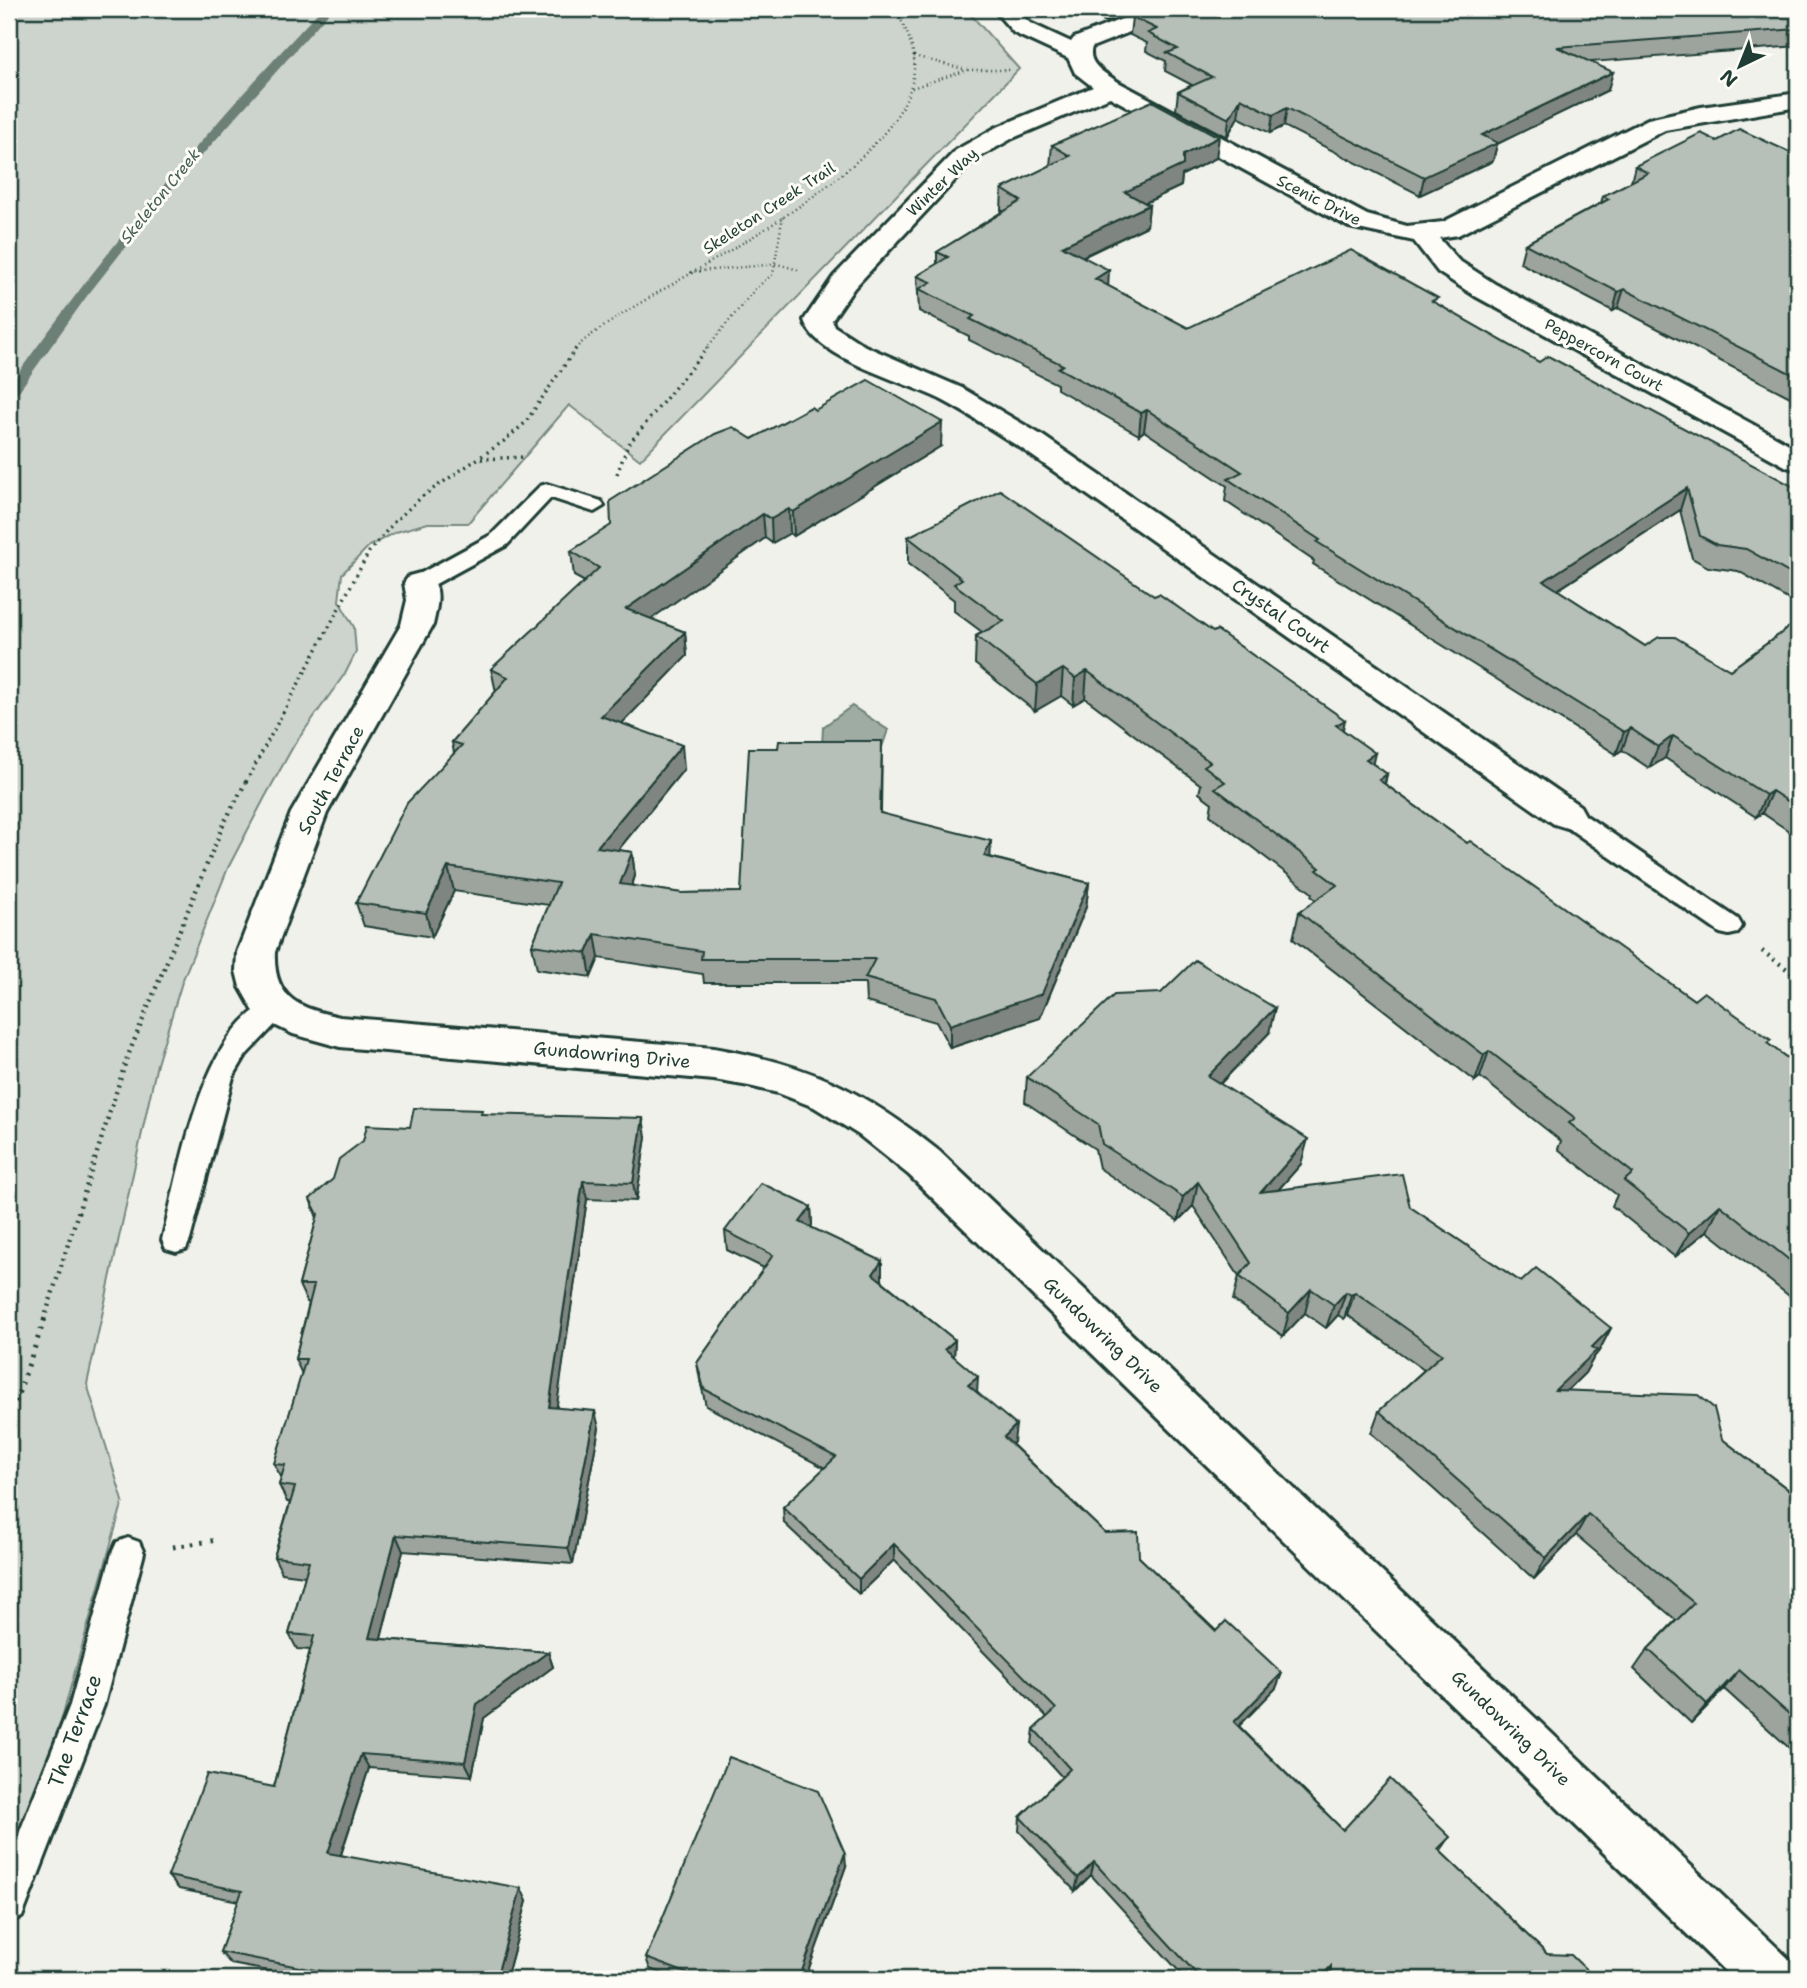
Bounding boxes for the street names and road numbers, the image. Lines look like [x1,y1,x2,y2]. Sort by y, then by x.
street label: Winter Way [902,143,982,221]
street label: Skeleton Creek Trail [699,157,839,259]
street label: Scenic Drive [1273,170,1365,230]
street label: Peppercorn Court [1541,314,1667,396]
street label: Crystal Court [1227,573,1335,659]
street label: South Terrace [292,721,370,839]
street label: Gundowring Drive [533,1036,691,1074]
street label: Gundowring Drive [1038,1272,1168,1398]
street label: Gundowring Drive [1446,1665,1576,1791]
street label: The Terrace [42,1670,108,1792]

